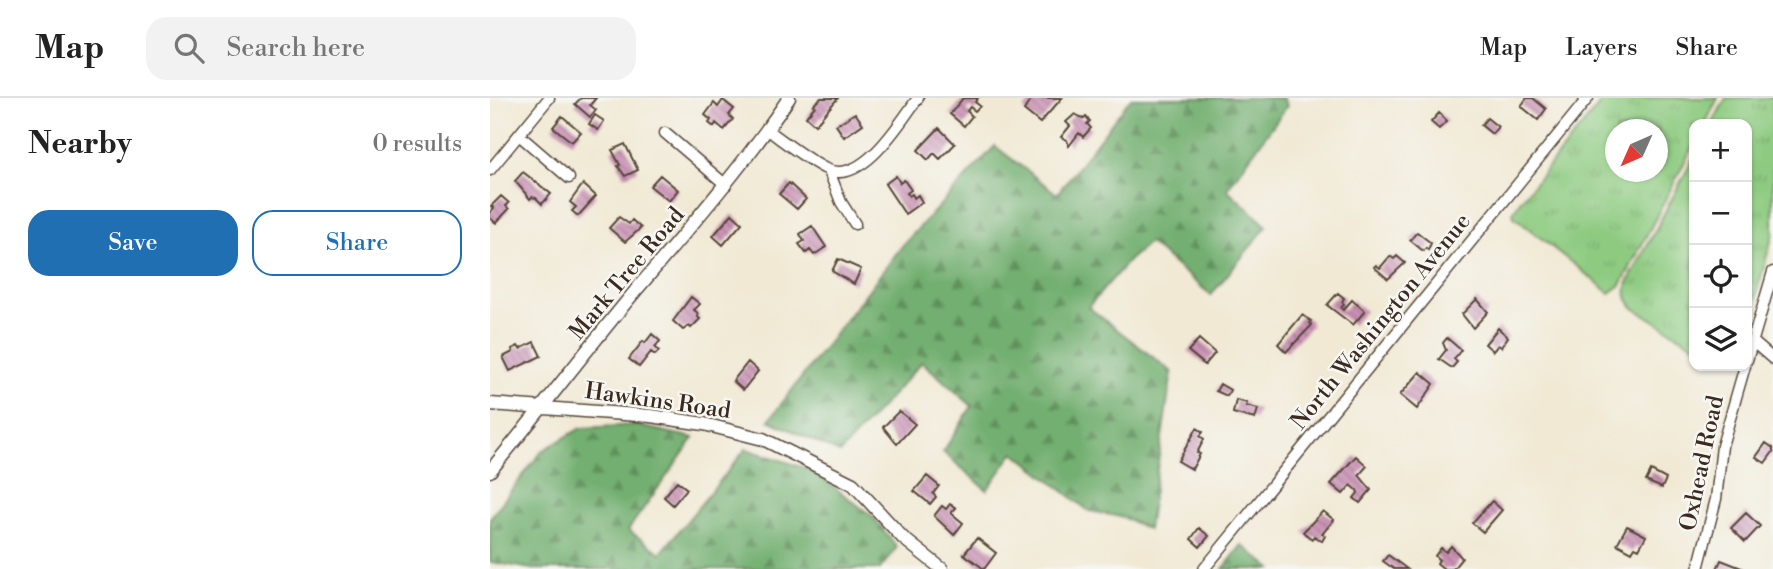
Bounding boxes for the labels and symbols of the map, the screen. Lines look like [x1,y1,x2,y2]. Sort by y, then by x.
north arrow [1605,119,1668,182]
street label: Mark Tree Road [563,202,690,346]
street label: North Washington Avenue [1285,208,1477,435]
street label: Hawkins Road [583,377,733,425]
street label: Oxhead Road [1674,393,1730,533]

